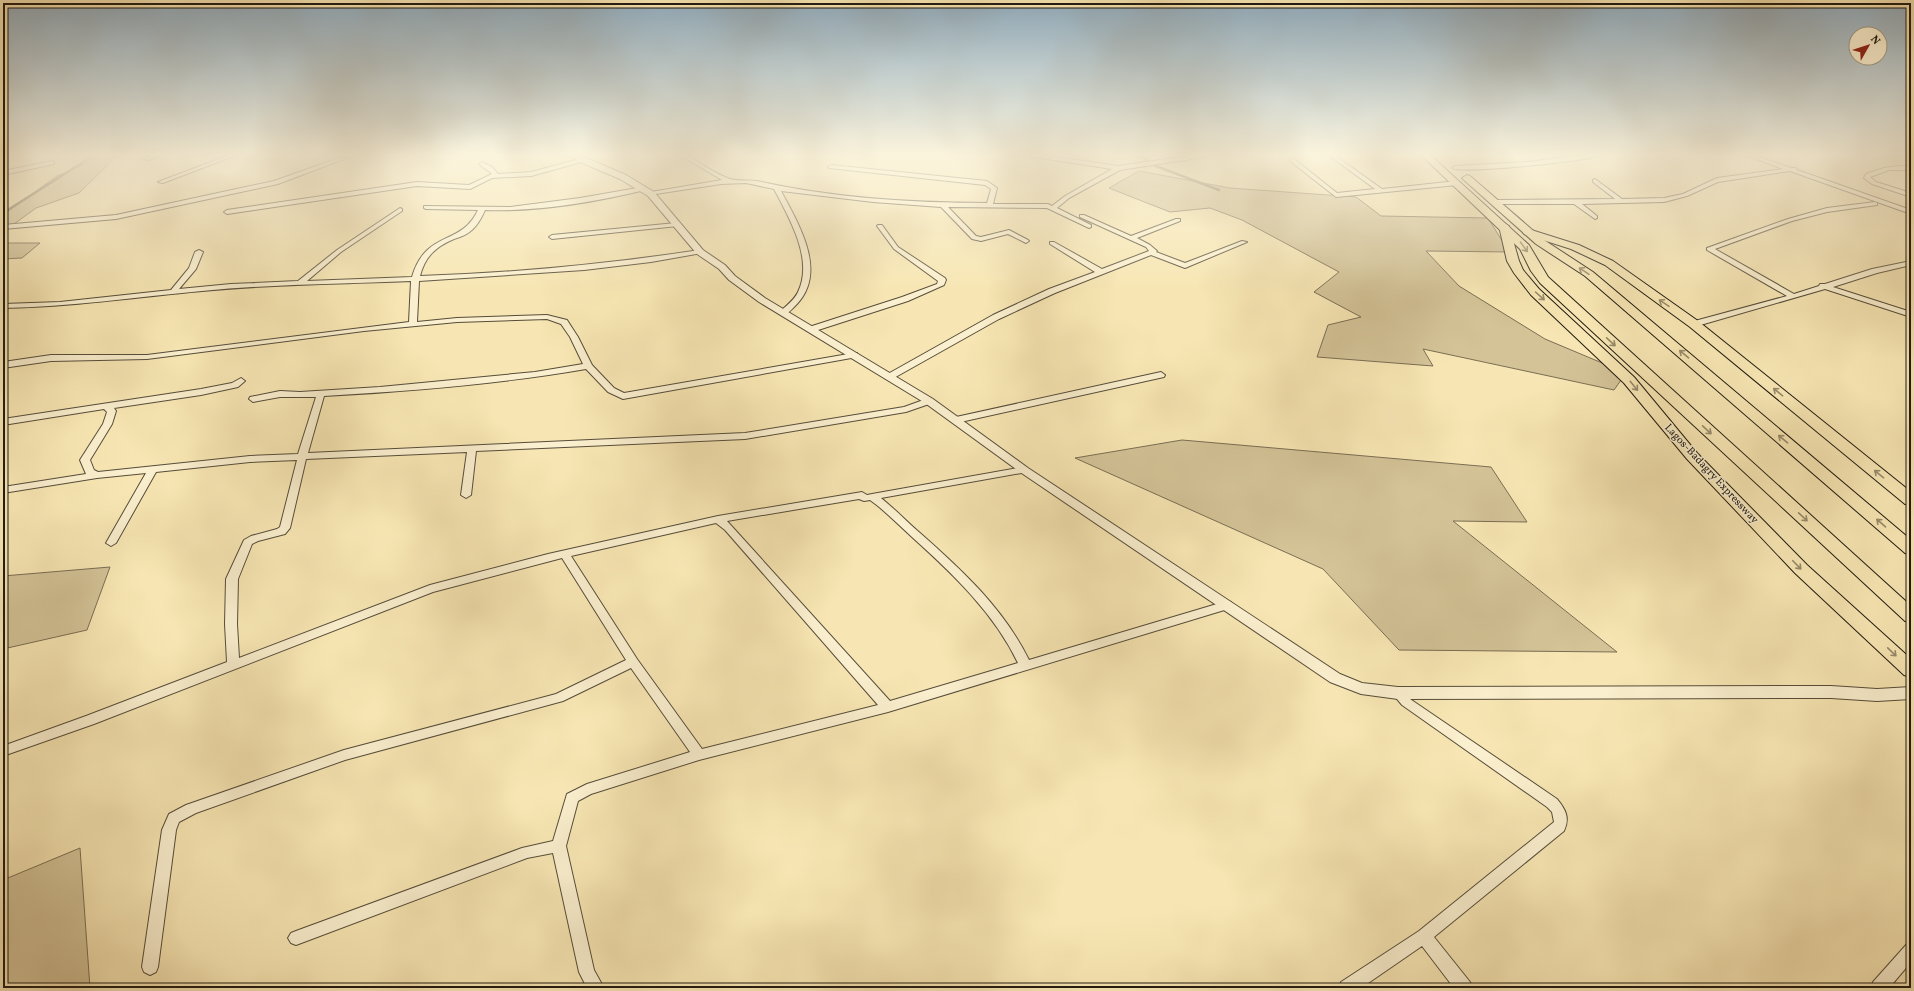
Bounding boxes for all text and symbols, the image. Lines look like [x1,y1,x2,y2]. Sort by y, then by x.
north arrow [1848,26,1888,66]
text: N [1866,33,1883,48]
one-way arrow [1520,242,1528,253]
one-way arrow [1579,267,1590,275]
one-way arrow [1535,292,1545,301]
one-way arrow [1659,299,1670,307]
one-way arrow [1606,337,1617,346]
one-way arrow [1678,350,1689,359]
one-way arrow [1630,380,1638,391]
one-way arrow [1772,387,1783,396]
street label: Lagos-Badagry Expressway [1661,421,1761,527]
one-way arrow [1702,425,1712,434]
one-way arrow [1777,434,1788,443]
one-way arrow [1873,469,1884,478]
one-way arrow [1798,513,1808,522]
one-way arrow [1876,519,1887,528]
one-way arrow [1792,560,1802,570]
one-way arrow [1887,648,1898,657]

